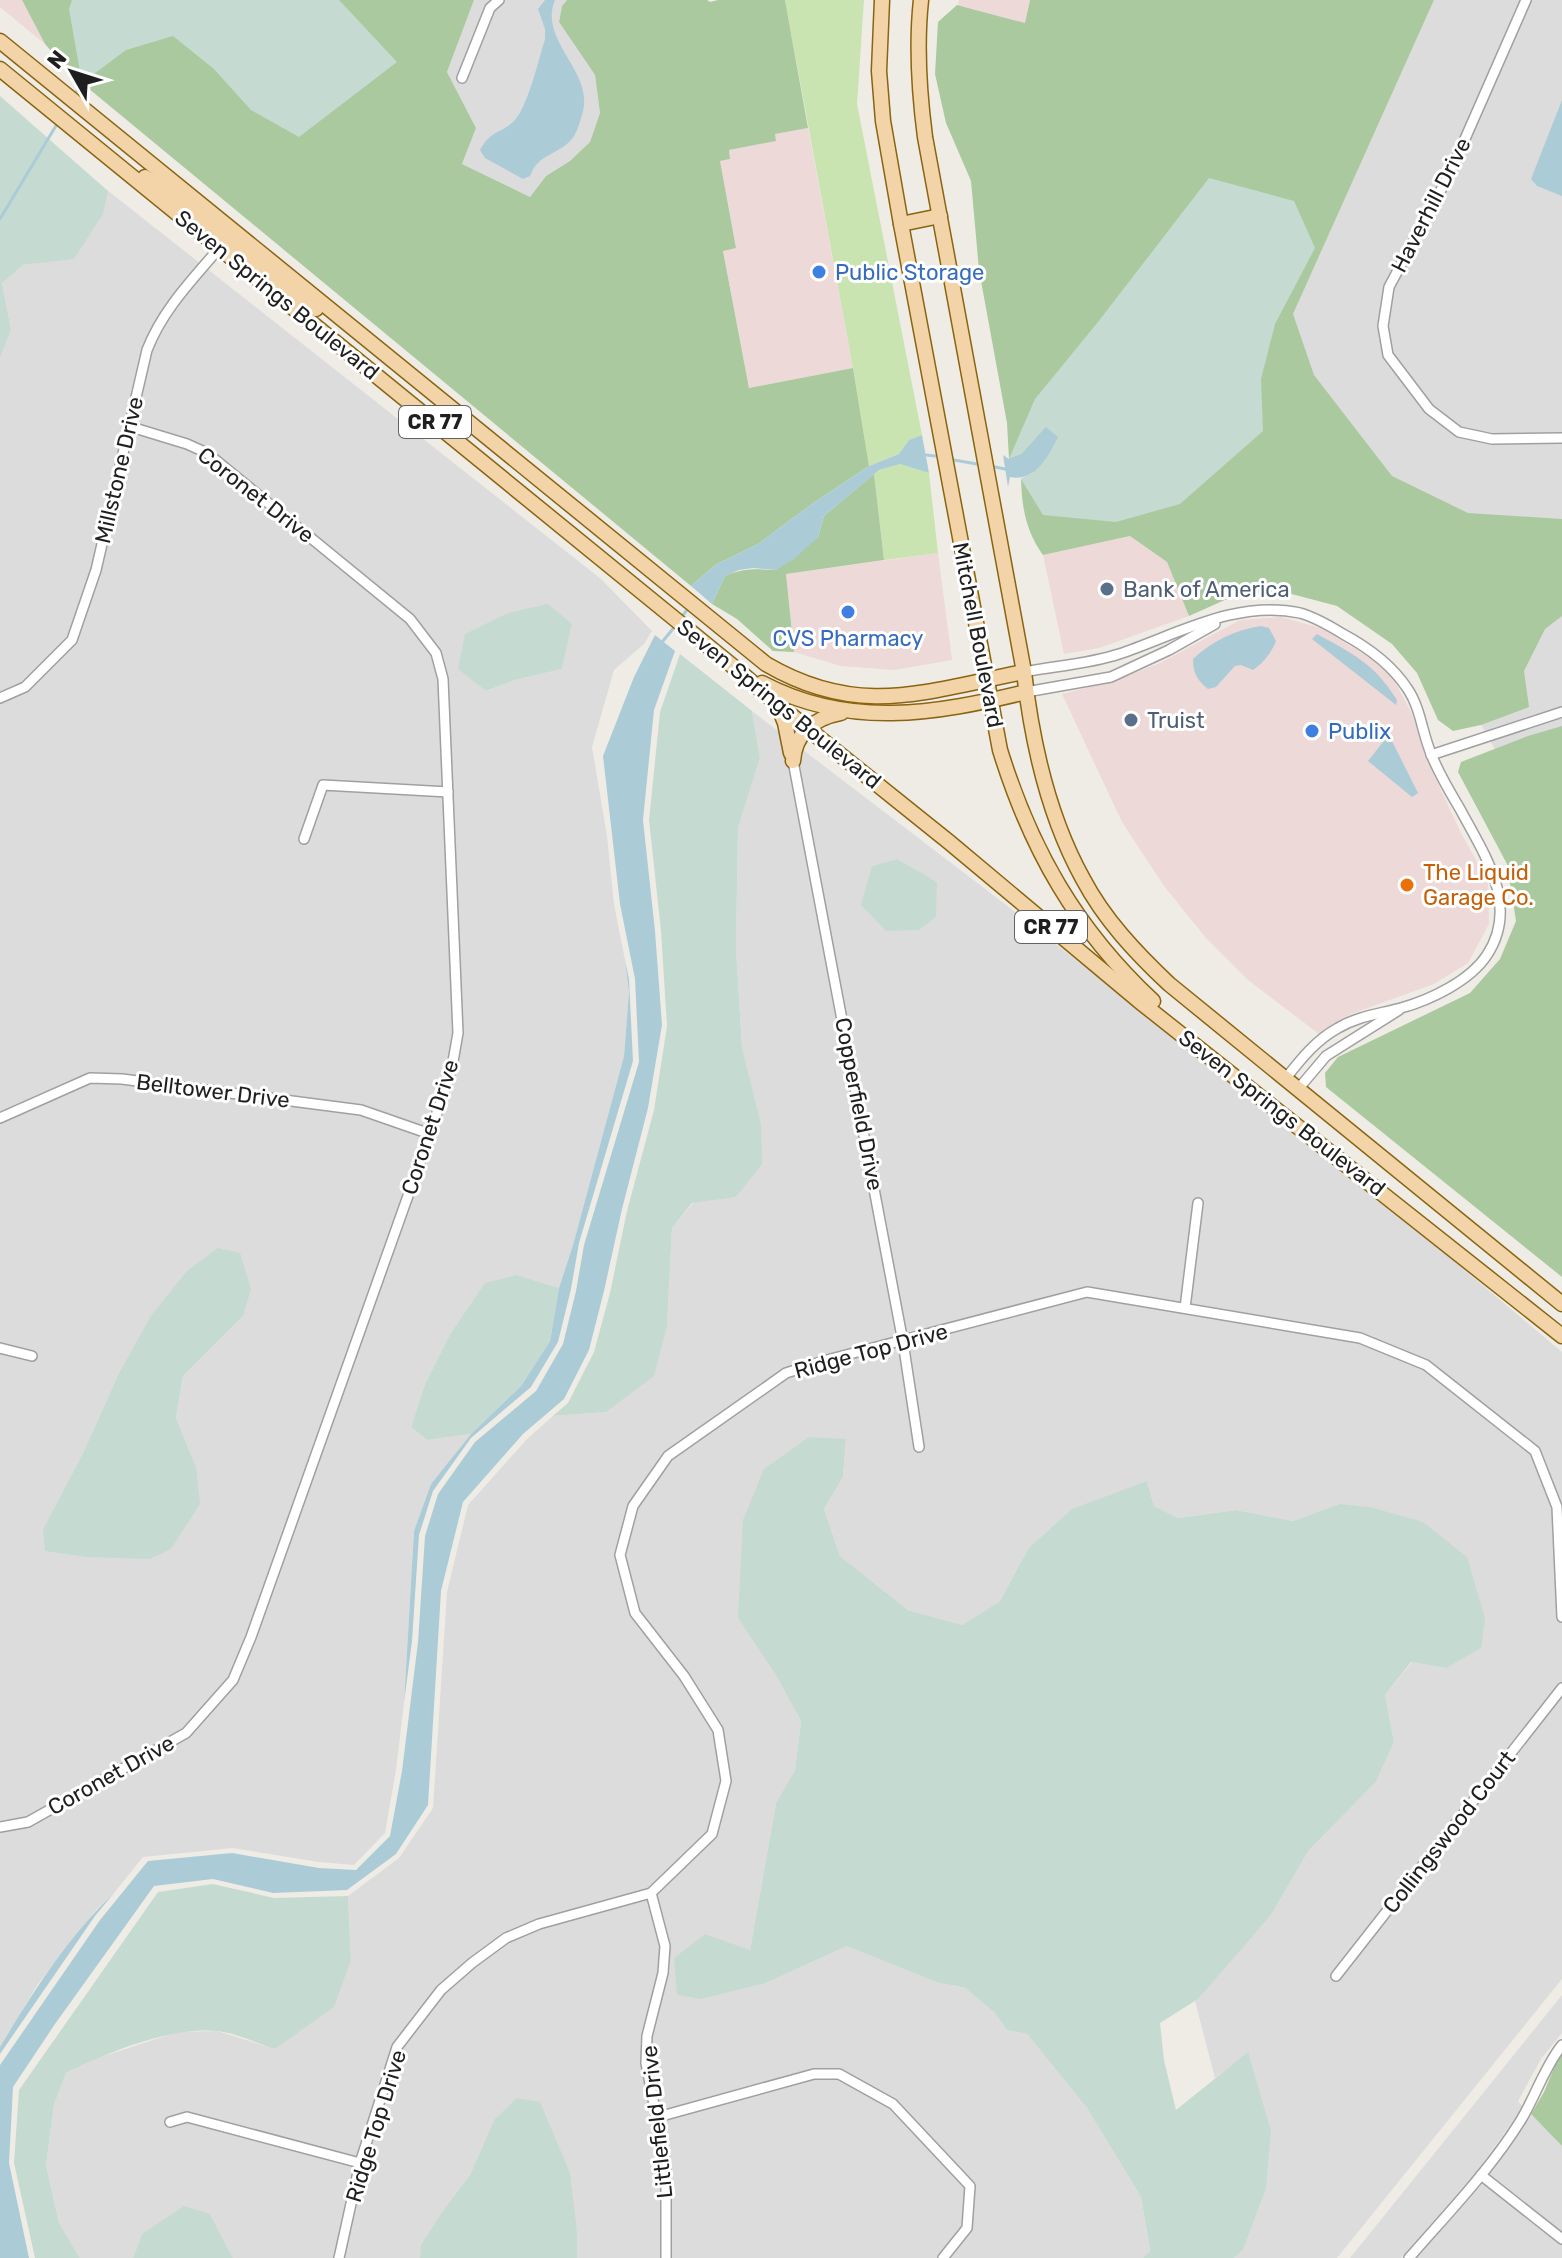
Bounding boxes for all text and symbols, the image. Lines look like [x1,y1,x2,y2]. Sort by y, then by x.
north arrow [32,32,112,112]
text: N [41,45,72,74]
street label: Haverhill Drive [1385,133,1477,277]
street label: Seven Springs Boulevard [169,204,385,386]
place label: Public Storage [835,259,984,286]
marker: Public Storage [810,263,828,281]
street label: Millstone Drive [89,394,149,546]
road number: CR 77 [399,406,471,438]
street label: Coronet Drive [192,441,320,549]
street label: Mitchell Boulevard [947,540,1009,730]
place label: Bank of America [1123,576,1290,603]
marker: Bank of America [1098,580,1116,598]
marker: CVS Pharmacy [839,603,857,621]
street label: Seven Springs Boulevard [671,613,887,795]
place label: CVS Pharmacy [773,625,923,652]
place label: Truist [1147,707,1205,734]
marker: Truist [1122,711,1140,729]
place label: Publix [1328,718,1391,745]
marker: Publix [1303,722,1321,740]
place label: The Liquid Garage Co. [1423,859,1534,911]
marker: The Liquid Garage Co. [1398,876,1416,894]
road number: CR 77 [1015,911,1087,943]
street label: Copperfield Drive [829,1015,889,1193]
street label: Seven Springs Boulevard [1173,1024,1391,1202]
street label: Coronet Drive [395,1056,465,1198]
street label: Belltower Drive [135,1068,291,1114]
street label: Ridge Top Drive [791,1318,951,1384]
street label: Coronet Drive [43,1729,179,1821]
street label: Collingswood Court [1377,1745,1521,1919]
street label: Littlefield Drive [636,2044,678,2200]
street label: Ridge Top Drive [340,2047,412,2205]

